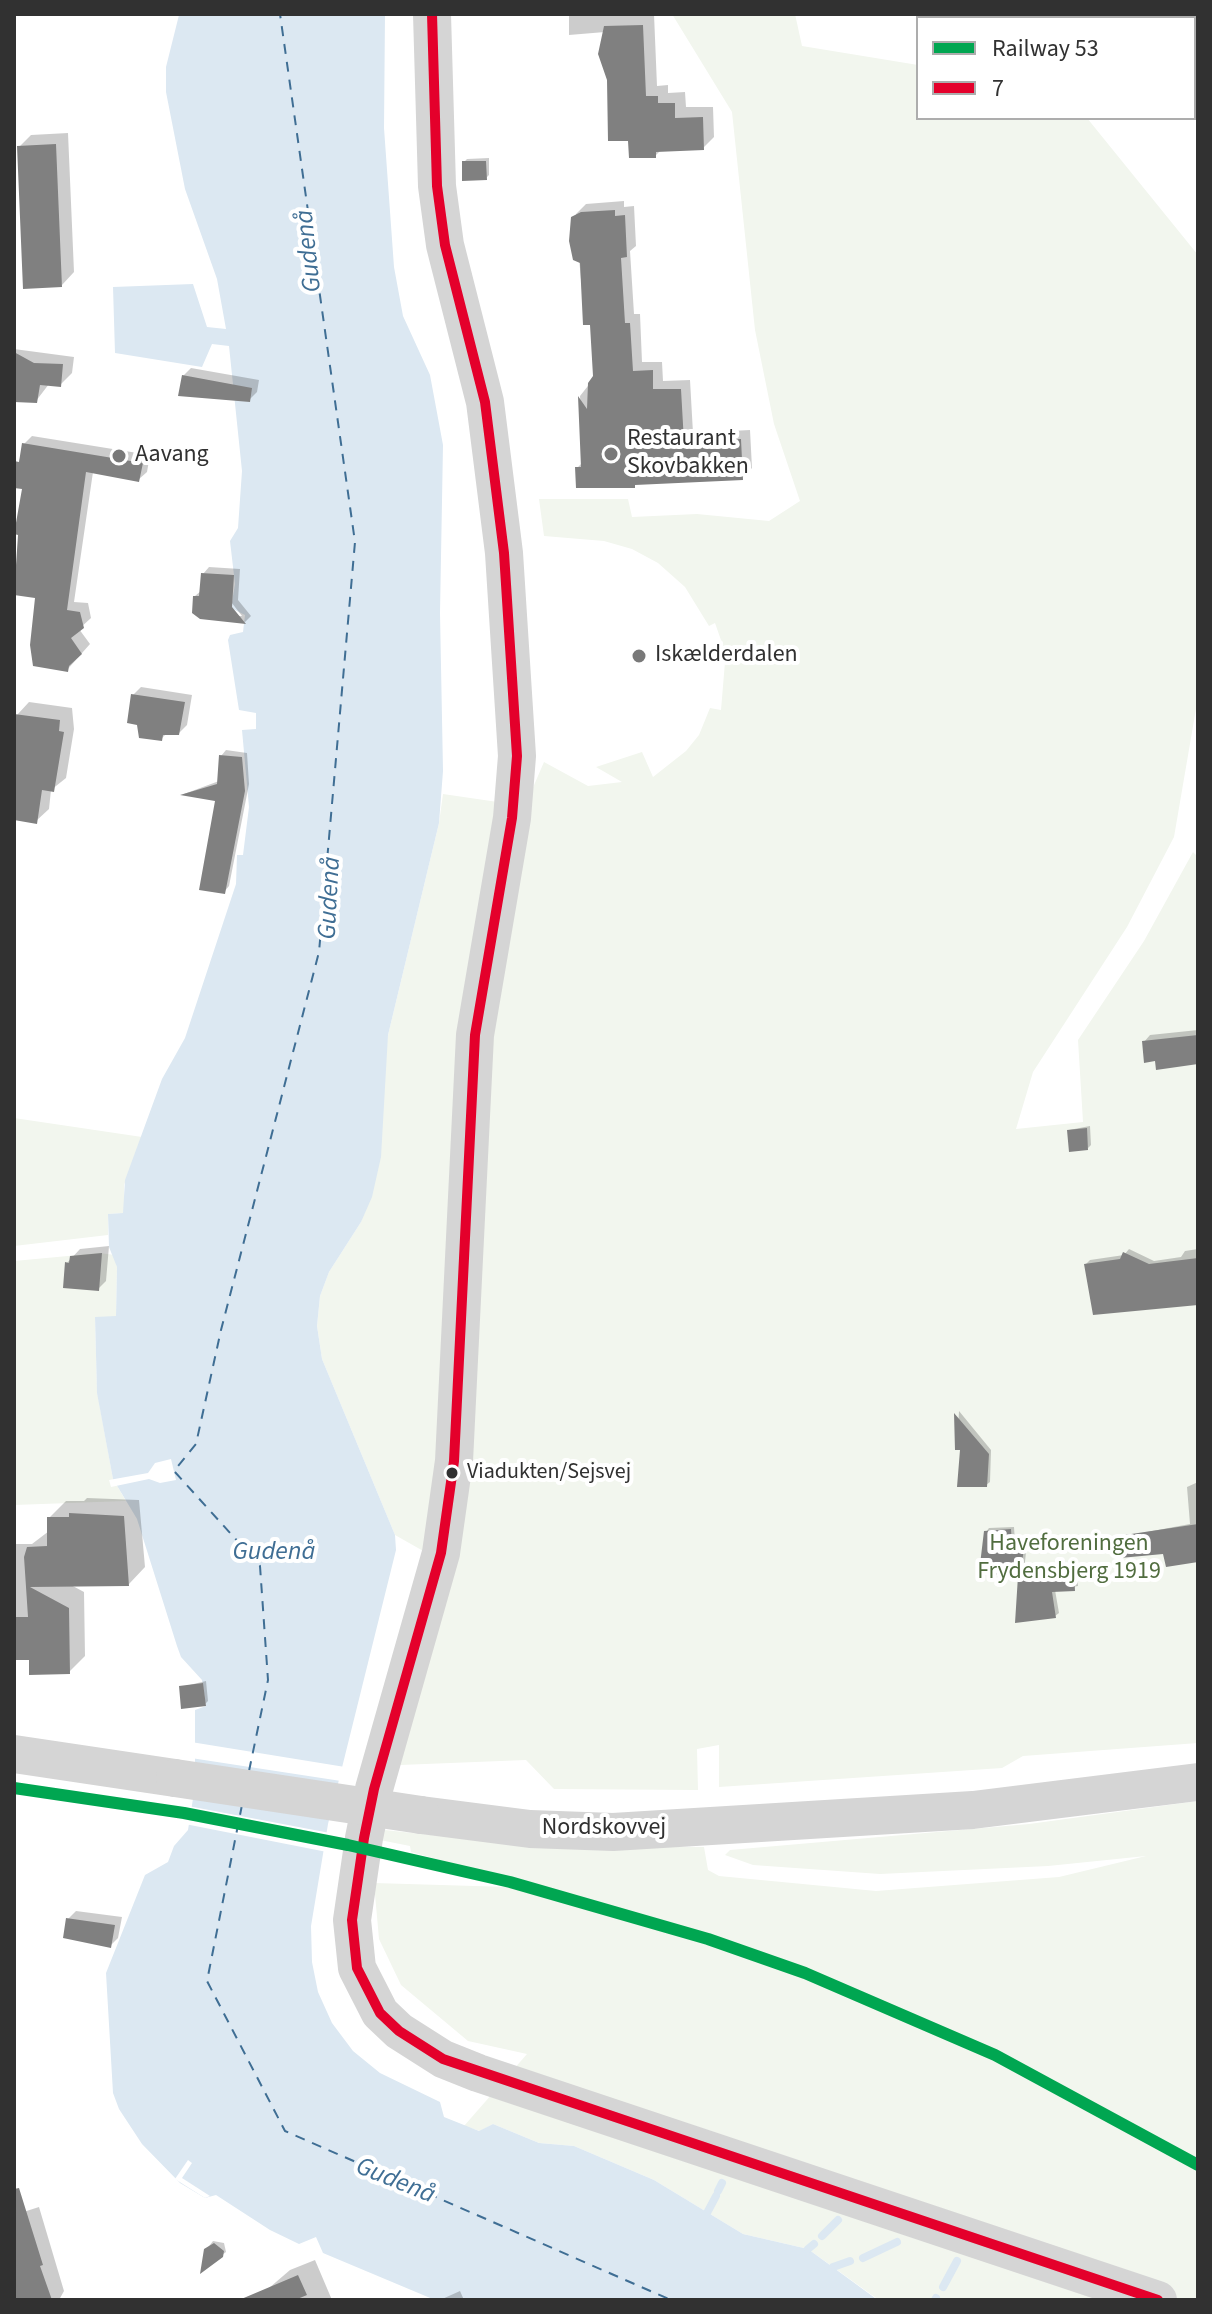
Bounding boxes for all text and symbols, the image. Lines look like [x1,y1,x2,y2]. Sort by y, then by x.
legend [916,16,1196,120]
text: Railway 53 [992,31,1099,66]
text: 7 [992,71,1004,106]
water label: Gudenå [290,208,330,294]
place label: Restaurant Skovbakken [627,426,749,482]
place label: Aavang [135,442,209,470]
marker: Restaurant Skovbakken [602,445,620,463]
marker: Aavang [110,447,128,465]
place label: Iskælderdalen [655,642,798,670]
marker: Iskælderdalen [630,647,648,665]
water label: Gudenå [313,856,349,940]
place label: Viadukten/Sejsvej [467,1460,631,1486]
marker: Viadukten/Sejsvej [444,1465,460,1481]
park label: Haveforeningen Frydensbjerg 1919 [977,1531,1161,1587]
water label: Gudenå [233,1537,315,1569]
street label: Nordskovvej [542,1815,666,1843]
water label: Gudenå [351,2152,439,2212]

